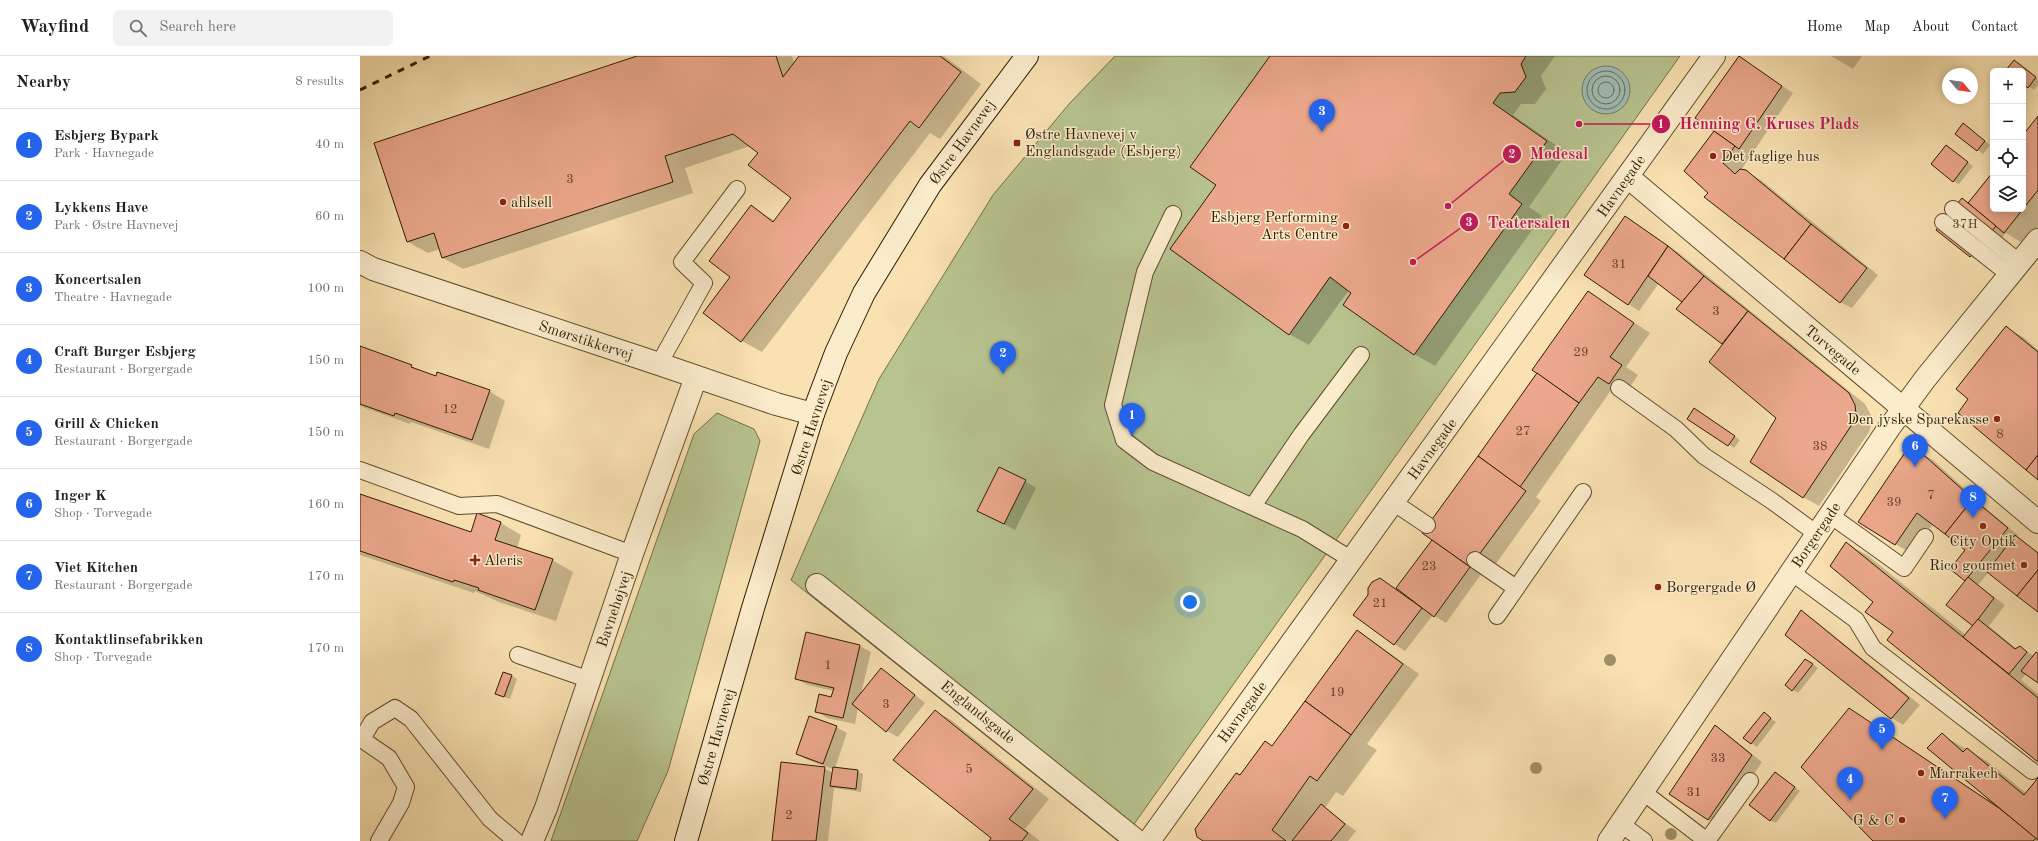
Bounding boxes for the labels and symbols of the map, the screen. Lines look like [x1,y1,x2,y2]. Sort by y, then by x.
north arrow [1942,68,1978,104]
street label: Østre Havnevej [928,98,999,188]
pin: 3 [1309,99,1335,132]
callout: Henning G. Kruses Plads [1651,110,1866,138]
text: Henning G. Kruses Plads [1679,117,1859,133]
text: 1 [1658,119,1664,131]
place label: Østre Havnevej v Englandsgade (Esbjerg) [1025,128,1181,160]
marker: Østre Havnevej v Englandsgade (Esbjerg) [1012,138,1022,148]
callout: Mødesal [1502,140,1596,168]
text: Mødesal [1530,147,1588,163]
text: 2 [1509,149,1516,161]
place label: Det faglige hus [1721,150,1820,165]
marker: Det faglige hus [1708,151,1718,161]
street label: Havnegade [1595,153,1649,221]
house number: 3 [566,173,574,186]
place label: ahlsell [511,196,552,211]
marker: ahlsell [498,197,508,207]
callout: Teatersalen [1459,208,1578,236]
place label: Esbjerg Performing Arts Centre [1210,211,1338,243]
text: Teatersalen [1488,216,1571,232]
text: 3 [1466,217,1473,229]
house number: 37H [1952,218,1978,231]
marker: Esbjerg Performing Arts Centre [1341,221,1351,231]
house number: 31 [1611,258,1627,271]
house number: 3 [1712,305,1720,318]
street label: Smørstikkervej [537,319,635,364]
street label: Torvegade [1801,324,1863,379]
pin: 2 [990,341,1016,374]
house number: 29 [1573,346,1589,359]
street label: Østre Havnevej [790,378,835,477]
house number: 12 [442,403,458,416]
pin: 1 [1119,403,1145,436]
place label: Den jyske Sparekasse [1847,413,1989,428]
marker: Den jyske Sparekasse [1992,414,2002,424]
street label: Havnegade [1406,416,1460,483]
house number: 27 [1515,425,1531,438]
house number: 8 [1996,428,2004,441]
pin: 6 [1902,434,1928,467]
house number: 38 [1812,440,1828,453]
pin: 8 [1960,485,1986,518]
house number: 7 [1927,489,1935,502]
house number: 39 [1886,496,1902,509]
street label: Borgergade [1790,500,1845,571]
marker: City Optik [1978,521,1988,531]
place label: City Optik [1950,535,2017,550]
marker: Aleris [469,554,481,566]
place label: Aleris [484,554,523,569]
place label: Rico gourmet [1929,559,2016,574]
house number: 23 [1421,560,1437,573]
marker: Rico gourmet [2019,560,2029,570]
street label: Bavnehøjvej [595,569,635,650]
place label: Borgergade Ø [1666,581,1756,596]
marker: Borgergade Ø [1653,582,1663,592]
your location [1180,592,1200,612]
house number: 21 [1372,597,1388,610]
house number: 1 [824,659,832,672]
street label: Englandsgade [937,679,1017,748]
street label: Havnegade [1216,679,1270,746]
house number: 19 [1329,686,1345,699]
street label: Østre Havnevej [696,687,738,788]
house number: 3 [882,698,890,711]
pin: 5 [1869,717,1895,750]
house number: 33 [1710,752,1726,765]
house number: 5 [965,763,973,776]
pin: 4 [1837,767,1863,800]
place label: Marrakech [1929,767,1998,782]
marker: Marrakech [1916,768,1926,778]
house number: 31 [1686,786,1702,799]
pin: 7 [1932,786,1958,819]
house number: 2 [785,809,793,822]
place label: G & C [1853,814,1894,829]
marker: G & C [1897,815,1907,825]

